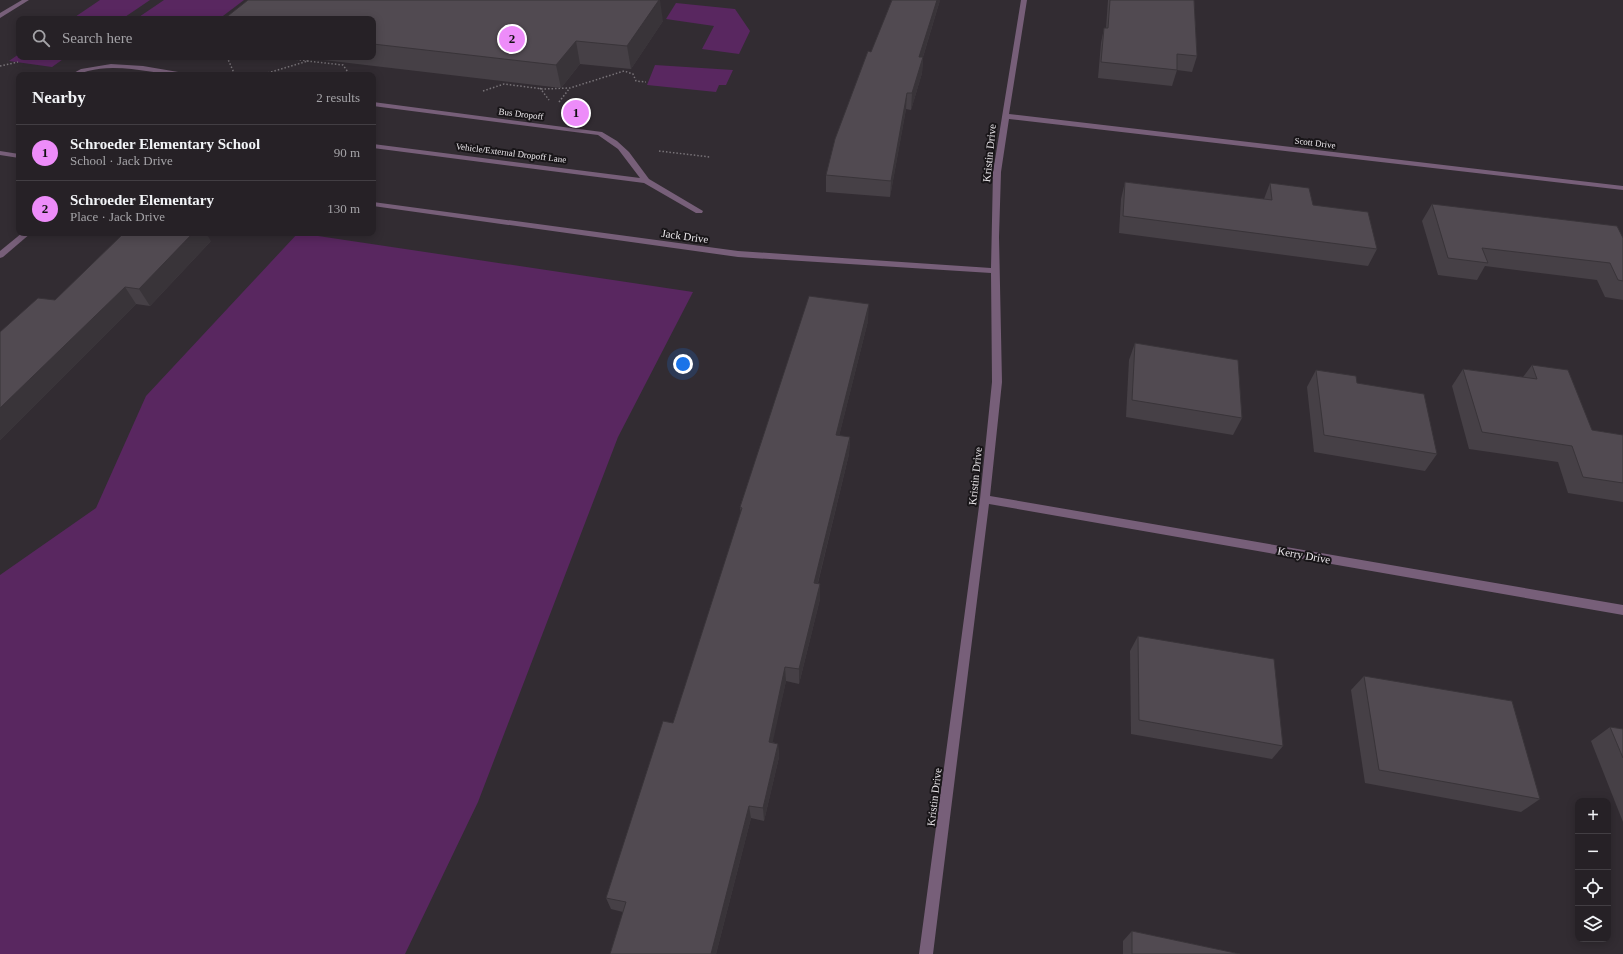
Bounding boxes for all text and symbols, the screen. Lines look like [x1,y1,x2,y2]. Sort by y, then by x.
search box [16,16,376,60]
pin: 2 [499,24,525,54]
icon: search [30,27,52,49]
text: Search here [62,30,132,46]
text: Nearby [32,88,86,107]
text: 2 results [316,90,360,105]
pin: 1 [563,98,589,128]
street label: Bus Dropoff [498,106,544,122]
street label: Kristin Drive [980,123,998,183]
text: Schroeder Elementary School [70,136,260,152]
street label: Scott Drive [1294,136,1336,150]
street label: Vehicle/External Dropoff Lane [455,141,567,165]
text: 1 [42,145,48,160]
text: 90 m [334,145,360,160]
text: School · Jack Drive [70,153,173,168]
text: Schroeder Elementary [70,192,214,208]
text: 2 [42,201,48,216]
text: 130 m [327,201,360,216]
text: Place · Jack Drive [70,209,165,224]
street label: Jack Drive [661,227,709,245]
your location [673,354,693,374]
street label: Kristin Drive [966,446,984,506]
street label: Kerry Drive [1277,544,1331,566]
street label: Kristin Drive [924,767,944,827]
map controls [1575,798,1611,942]
button: + [1575,798,1611,834]
button: − [1575,834,1611,870]
button: locate [1575,870,1611,906]
button: layers [1575,906,1611,942]

